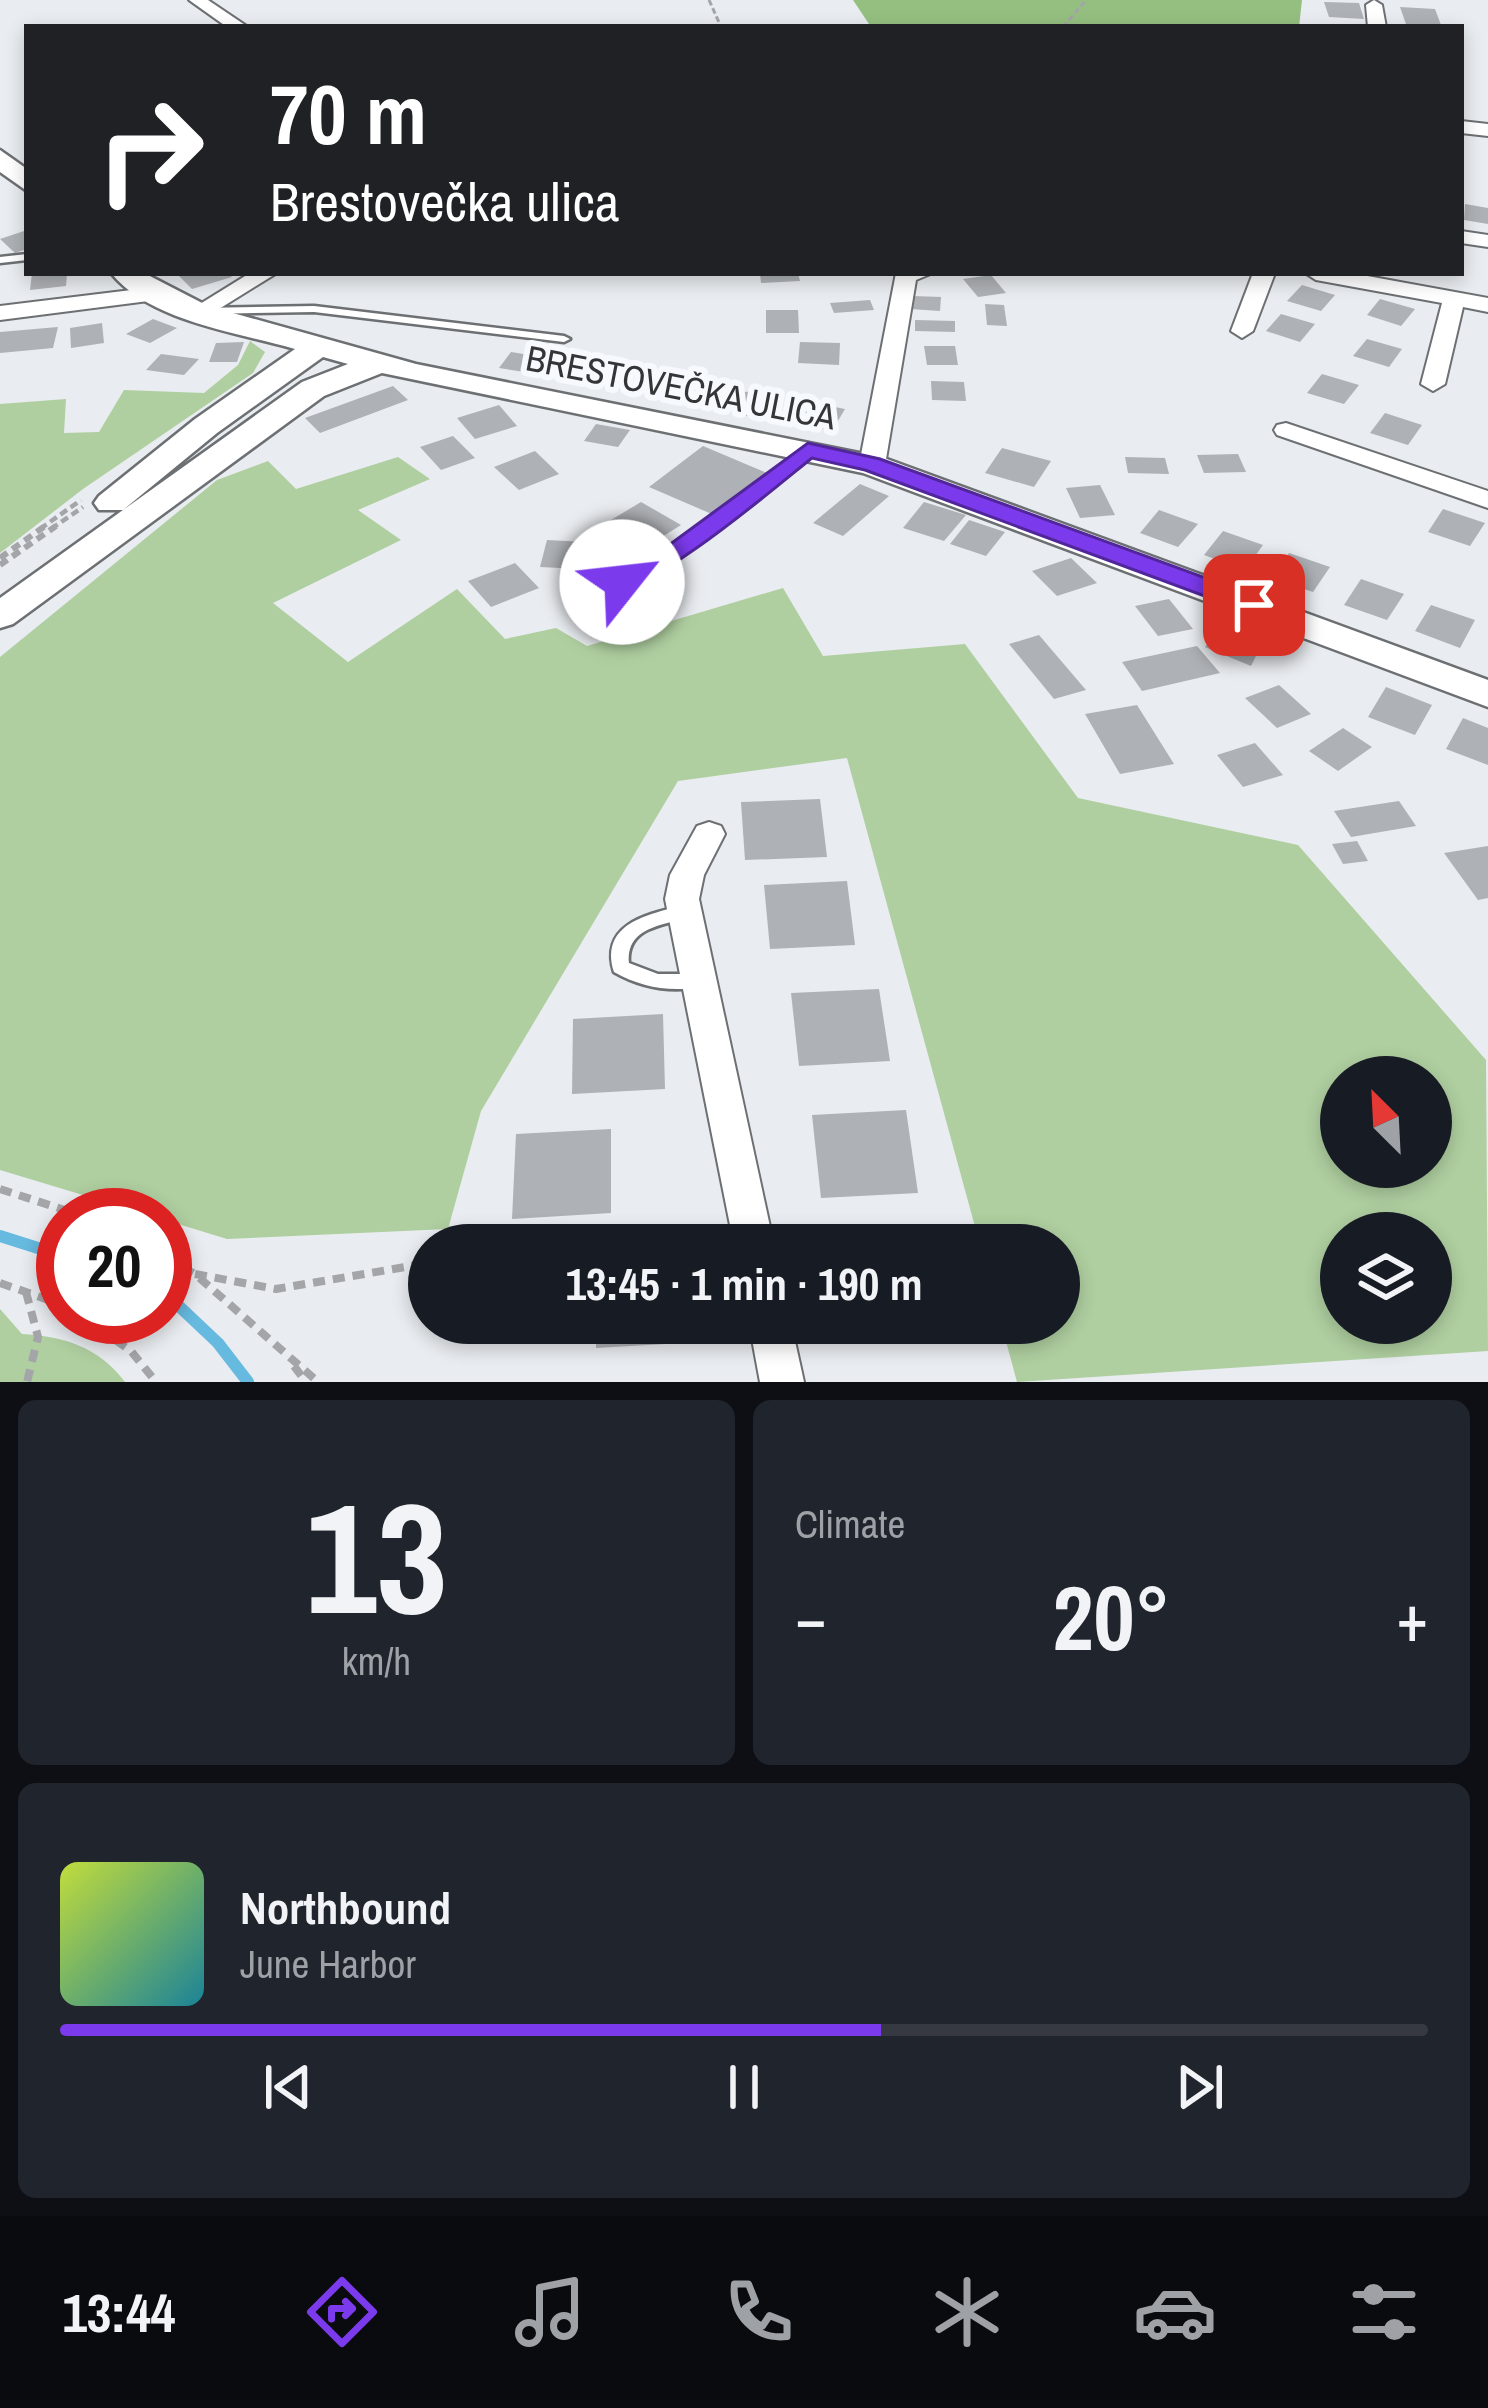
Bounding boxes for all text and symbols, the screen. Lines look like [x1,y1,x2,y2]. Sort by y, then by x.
text: 70 m [270,57,427,170]
icon: right [72,72,228,228]
text: Brestovečka ulica [270,165,620,238]
street label: BRESTOVEČKA ULICA [522,333,840,441]
position arrow [559,519,685,645]
pin [1203,554,1305,656]
icon: arrive [1221,572,1287,638]
north arrow [1320,1056,1452,1188]
map controls [1320,1056,1452,1344]
speed limit sign: 20 [36,1188,192,1344]
button: layers [1320,1212,1452,1344]
text: 13:45 · 1 min · 190 m [566,1253,922,1314]
text: 13 [305,1452,448,1662]
text: Climate [795,1498,905,1550]
text: 20° [1052,1557,1171,1678]
text: − [795,1573,827,1662]
text: + [1396,1573,1428,1662]
text: km/h [342,1635,411,1687]
text: Northbound [240,1877,451,1938]
text: June Harbor [240,1938,416,1990]
icon: previous [255,2054,321,2120]
icon: pause [711,2054,777,2120]
icon: next [1167,2054,1233,2120]
icon: directions [300,2270,384,2354]
icon: music [508,2270,592,2354]
icon: phone [717,2270,801,2354]
icon: climate [925,2270,1009,2354]
icon: car [1133,2270,1217,2354]
icon: filters [1342,2270,1426,2354]
text: 13:44 [62,2276,175,2349]

